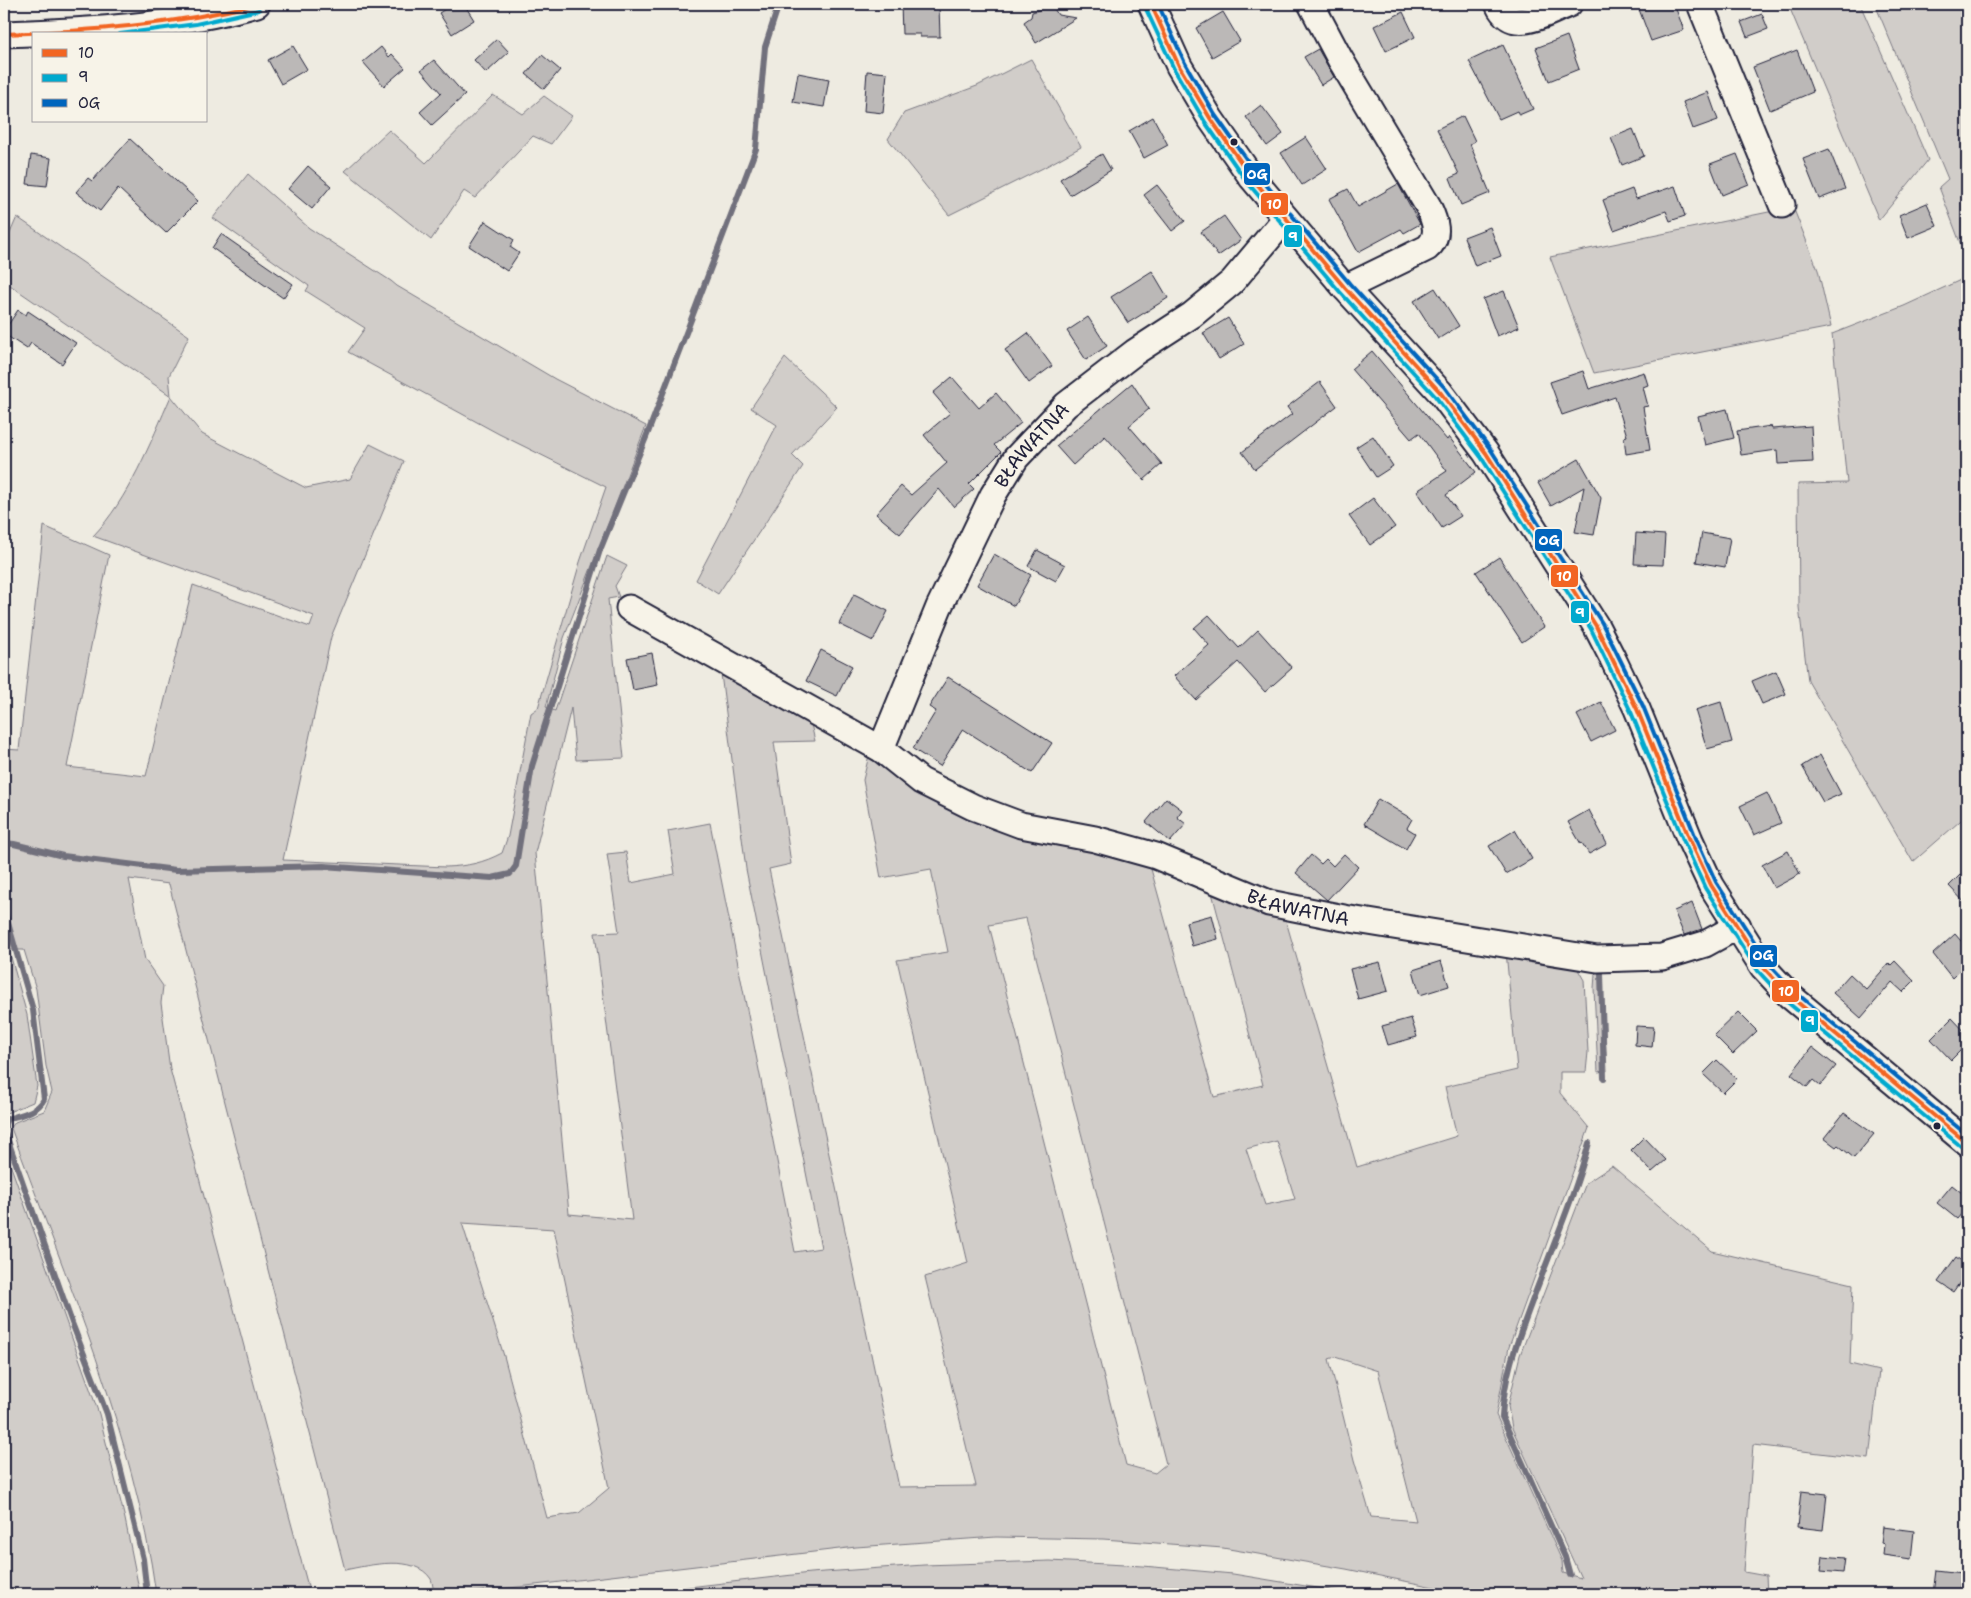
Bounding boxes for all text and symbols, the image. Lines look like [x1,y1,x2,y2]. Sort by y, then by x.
legend [32,32,208,122]
text: 10 [78,43,94,63]
text: 9 [78,67,89,87]
text: OG [78,93,100,113]
unlabelled marker [1229,137,1239,147]
line badge: OG [1243,162,1271,186]
text: OG [1246,165,1268,183]
line badge: 10 [1260,192,1289,216]
text: 10 [1266,195,1282,213]
line badge: 9 [1283,224,1303,248]
text: 9 [1288,227,1298,245]
street label: BŁAWATNA [989,397,1075,493]
line badge: OG [1534,528,1563,552]
text: OG [1538,531,1560,549]
line badge: 10 [1550,564,1579,588]
text: 10 [1556,567,1572,585]
line badge: 9 [1570,600,1590,624]
text: 9 [1575,603,1585,621]
street label: BŁAWATNA [1243,883,1352,932]
line badge: OG [1749,944,1778,968]
text: OG [1752,946,1774,964]
line badge: 10 [1771,979,1800,1003]
text: 10 [1778,982,1794,1000]
line badge: 9 [1800,1009,1819,1033]
text: 9 [1805,1011,1815,1029]
unlabelled marker [1932,1121,1942,1131]

